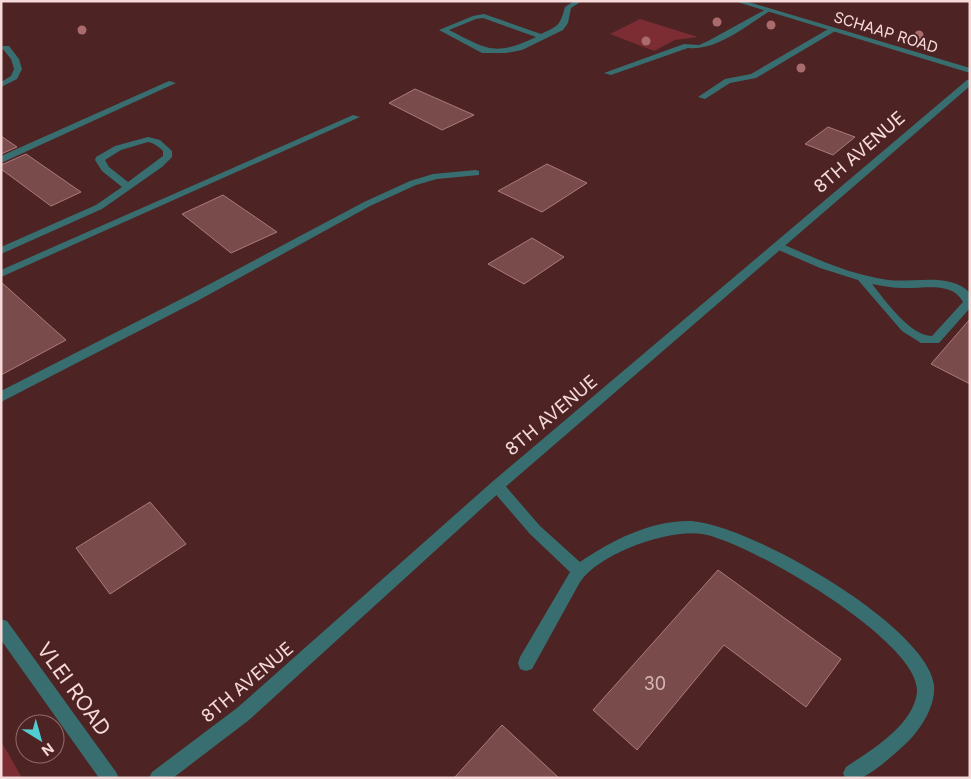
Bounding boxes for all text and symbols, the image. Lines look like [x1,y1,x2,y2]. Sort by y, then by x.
street label: SCHAAP ROAD [831,7,941,57]
street label: 8TH AVENUE [809,107,909,197]
street label: 8TH AVENUE [501,371,601,459]
street label: VLEI ROAD [32,638,116,740]
street label: 8TH AVENUE [197,638,297,726]
house number: 30 [644,673,666,694]
north arrow [15,714,65,764]
text: N [39,740,58,760]

